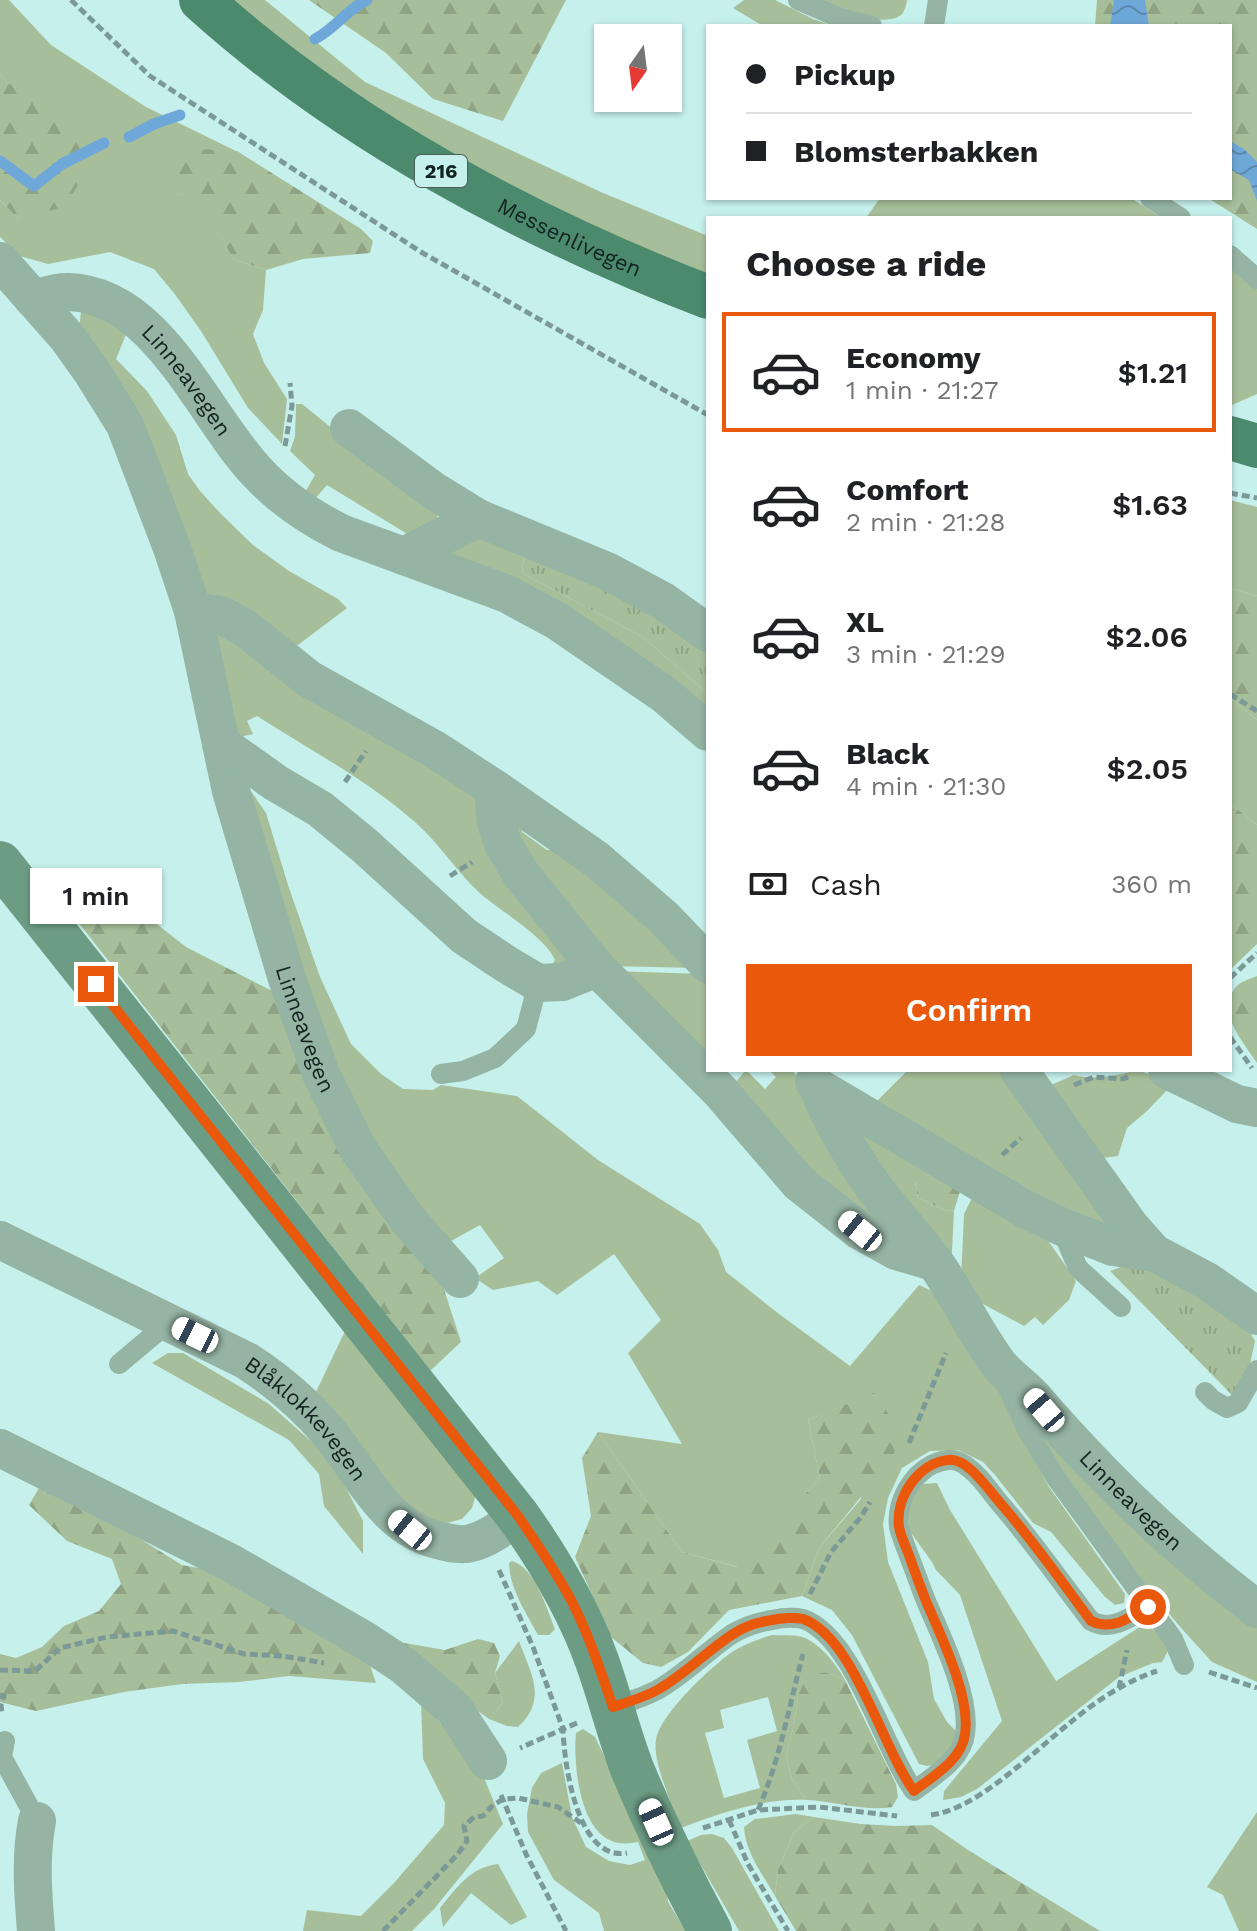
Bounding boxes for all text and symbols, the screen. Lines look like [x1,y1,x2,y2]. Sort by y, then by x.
north arrow [594,24,682,112]
map controls [594,24,682,112]
text: Pickup [794,57,896,92]
text: Blomsterbakken [794,134,1038,169]
road number: 216 [415,155,467,187]
street label: Messenlivegen [494,193,645,282]
text: Choose a ride [746,243,986,285]
street label: Linneavegen [137,319,236,441]
icon: car [750,336,822,408]
text: Economy [846,340,981,375]
text: $1.21 [1118,355,1188,390]
text: 1 min · 21:27 [846,375,999,405]
icon: car [750,468,822,540]
text: Comfort [846,472,968,507]
text: $1.63 [1112,487,1188,522]
text: 2 min · 21:28 [846,507,1006,537]
icon: car [750,600,822,672]
text: XL [846,604,884,639]
text: $2.06 [1106,619,1188,654]
text: 3 min · 21:29 [846,639,1006,669]
icon: car [750,732,822,804]
text: Black [846,736,930,771]
text: $2.05 [1107,751,1188,786]
text: 4 min · 21:30 [846,771,1006,801]
icon: cash [746,862,790,906]
text: Cash [810,867,882,902]
callout: 1 min [30,868,162,924]
text: 360 m [1111,869,1192,899]
text: 1 min [63,881,129,911]
street label: Linneavegen [271,963,340,1097]
button: Confirm [746,964,1192,1056]
route end [78,966,114,1002]
car [834,1207,886,1255]
car [168,1314,222,1356]
street label: Blåklokkevegen [240,1351,372,1486]
car [1019,1384,1069,1436]
street label: Linneavegen [1074,1445,1187,1556]
car [384,1506,436,1554]
route start [1130,1589,1166,1625]
car [635,1795,677,1849]

